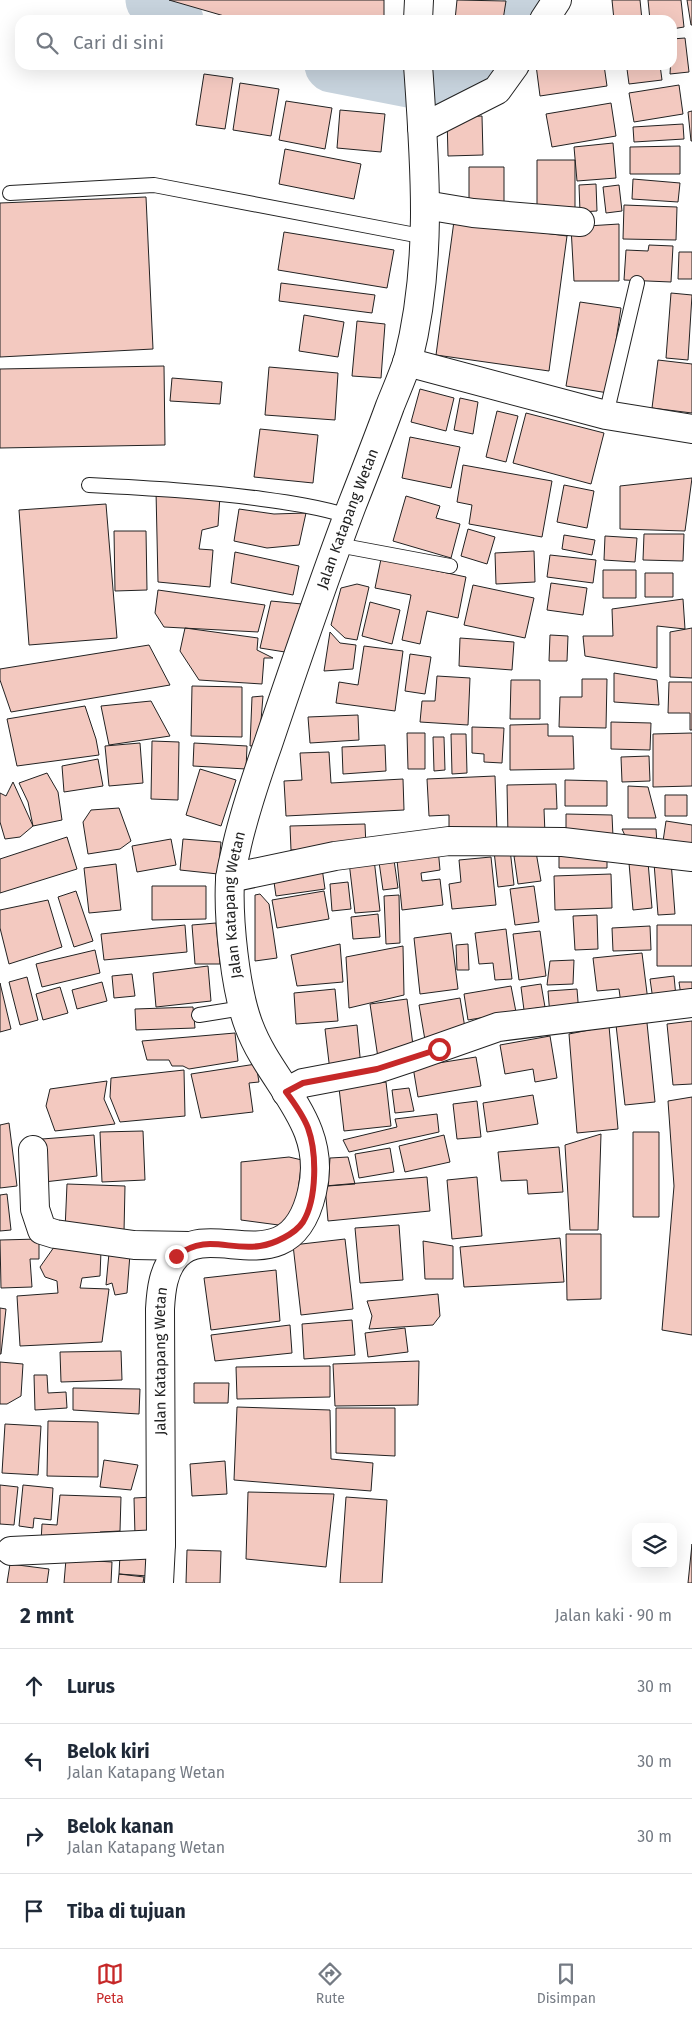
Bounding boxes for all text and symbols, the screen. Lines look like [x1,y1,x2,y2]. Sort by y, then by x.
search box [15,15,677,70]
icon: search [33,29,61,57]
text: Cari di sini [73,31,164,54]
street label: Jalan Katapang Wetan [313,446,382,591]
street label: Jalan Katapang Wetan [221,829,249,980]
route start [428,1038,451,1061]
route end [165,1245,188,1268]
street label: Jalan Katapang Wetan [151,1286,171,1435]
map controls [632,1523,677,1568]
button: layers [632,1523,677,1568]
text: 2 mnt [20,1603,74,1629]
text: Jalan kaki · 90 m [555,1606,672,1625]
icon: ahead [20,1672,48,1700]
text: Lurus [67,1675,115,1698]
text: 30 m [637,1677,672,1696]
text: Belok kiri [67,1740,150,1763]
icon: left [20,1747,48,1775]
text: 30 m [637,1752,672,1771]
text: Jalan Katapang Wetan [67,1763,225,1782]
text: Belok kanan [67,1815,174,1838]
icon: right [20,1822,48,1850]
text: 30 m [637,1827,672,1846]
text: Jalan Katapang Wetan [67,1838,225,1857]
icon: arrive [20,1897,48,1925]
text: Tiba di tujuan [67,1900,186,1923]
tab: Peta [96,1960,124,2007]
tab: Rute [316,1960,345,2007]
tab: Disimpan [537,1960,596,2007]

